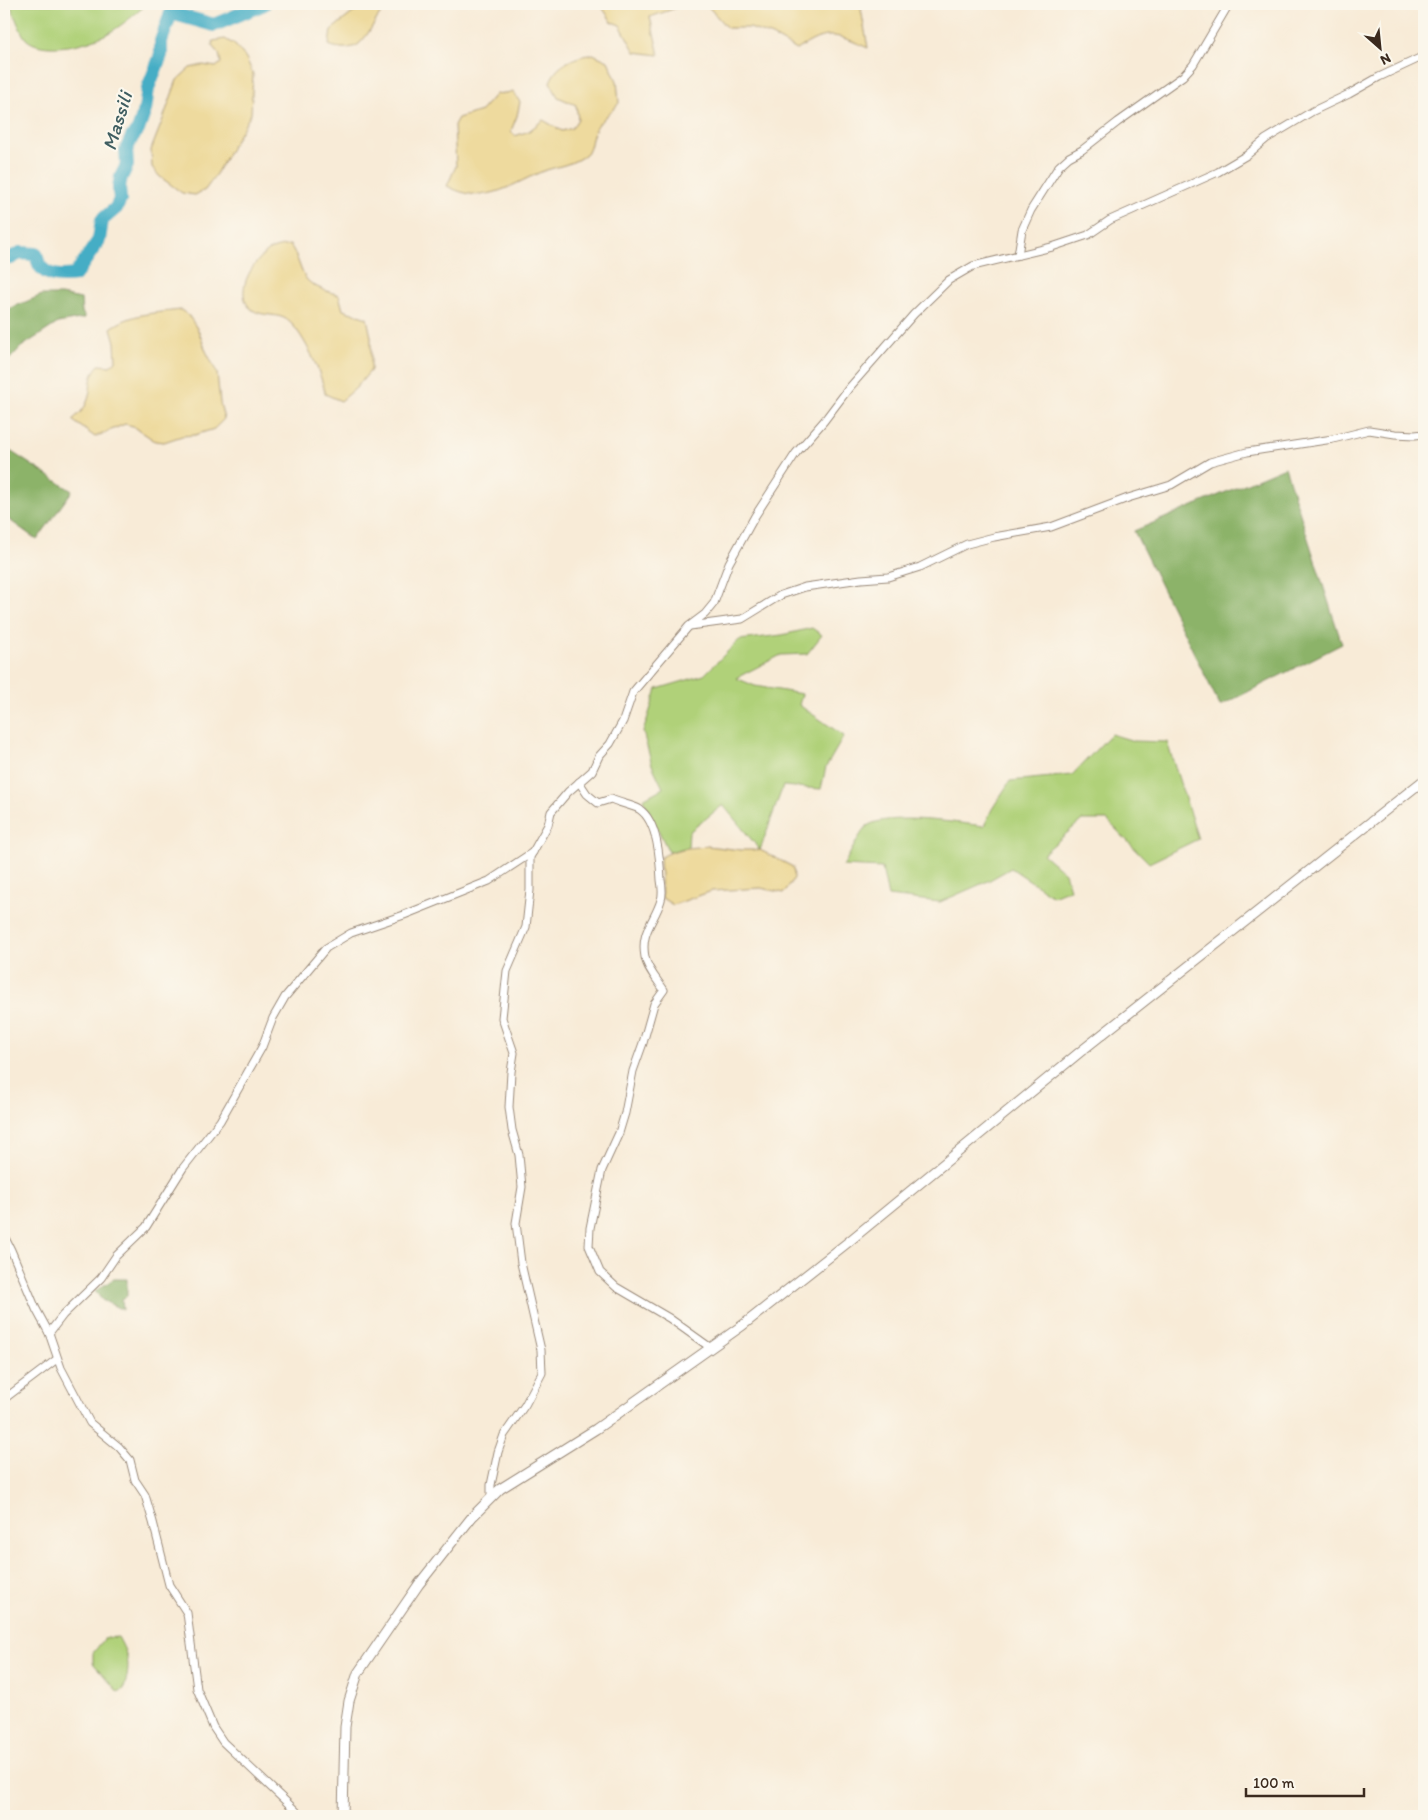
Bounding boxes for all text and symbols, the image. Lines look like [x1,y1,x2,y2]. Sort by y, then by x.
north arrow [1356,22,1406,72]
text: N [1378,49,1394,69]
water label: Massili [97,87,138,153]
scale bar [1246,1765,1363,1797]
text: 100 m [1253,1774,1295,1792]

